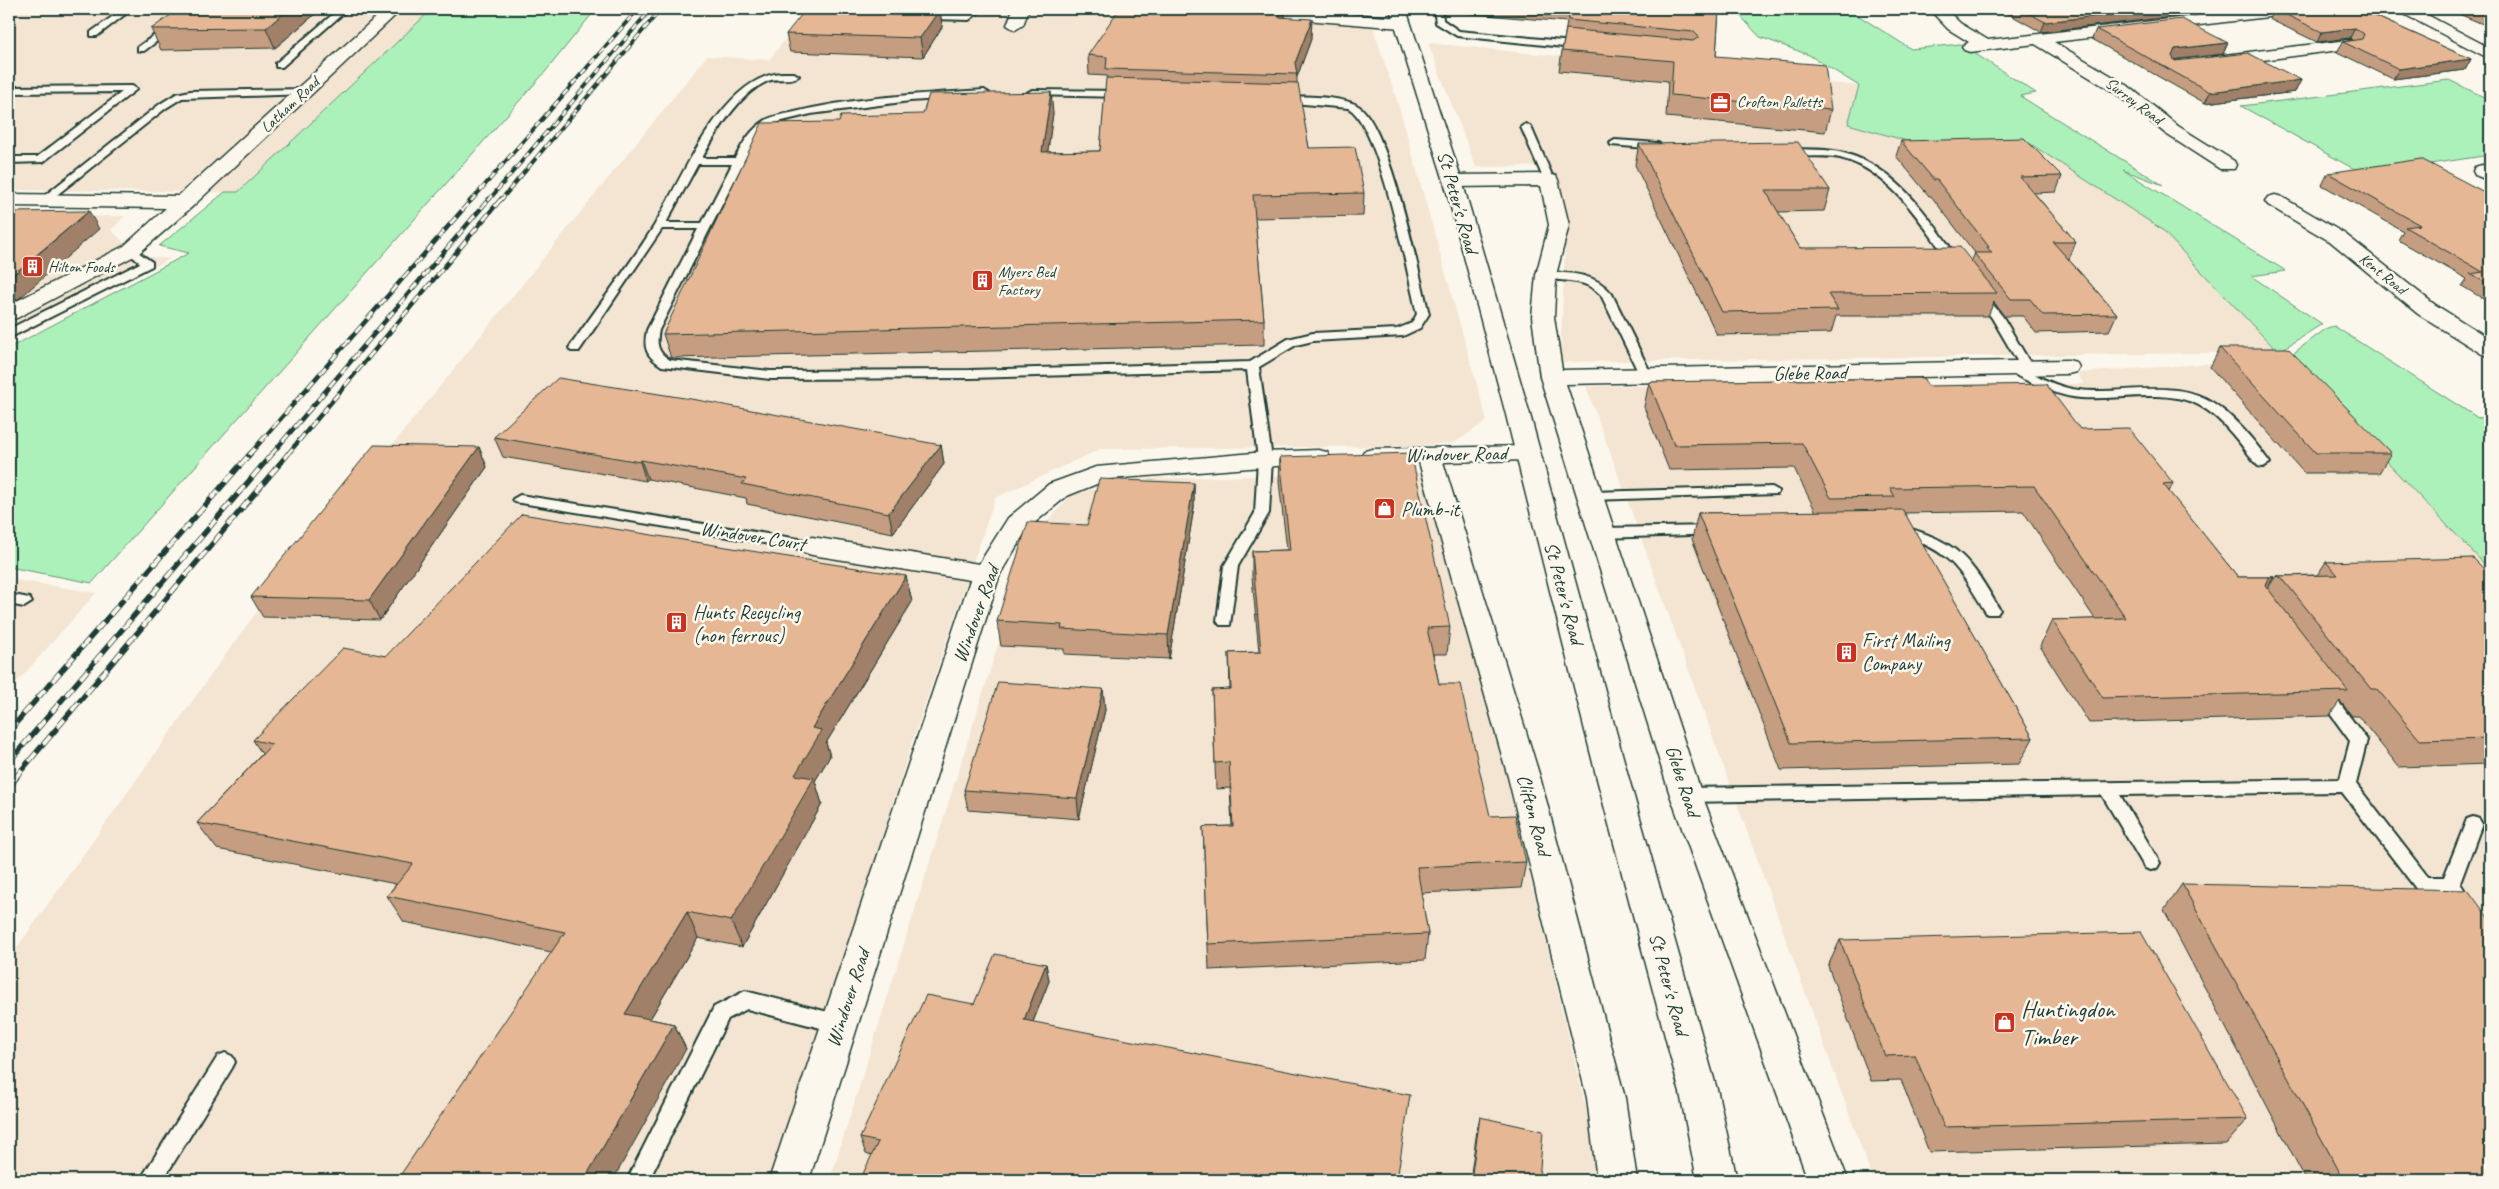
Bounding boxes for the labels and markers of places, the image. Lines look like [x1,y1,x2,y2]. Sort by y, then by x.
office icon: Crofton Palletts [1709,90,1733,114]
place label: Crofton Palletts [1737,92,1824,112]
building icon: Hilton Foods [20,255,44,279]
place label: Hilton Foods [48,257,116,277]
place label: Myers Bed Factory [998,262,1058,300]
building icon: Myers Bed Factory [970,269,994,293]
shop icon: Plumb-it [1373,497,1397,521]
place label: Plumb-it [1401,497,1461,522]
place label: Hunts Recycling (non ferrous) [693,600,802,648]
building icon: Hunts Recycling (non ferrous) [665,611,689,635]
place label: First Mailing Company [1862,628,1952,676]
building icon: First Mailing Company [1834,640,1858,664]
place label: Huntingdon Timber [2021,994,2116,1052]
shop icon: Huntingdon Timber [1993,1011,2017,1035]

